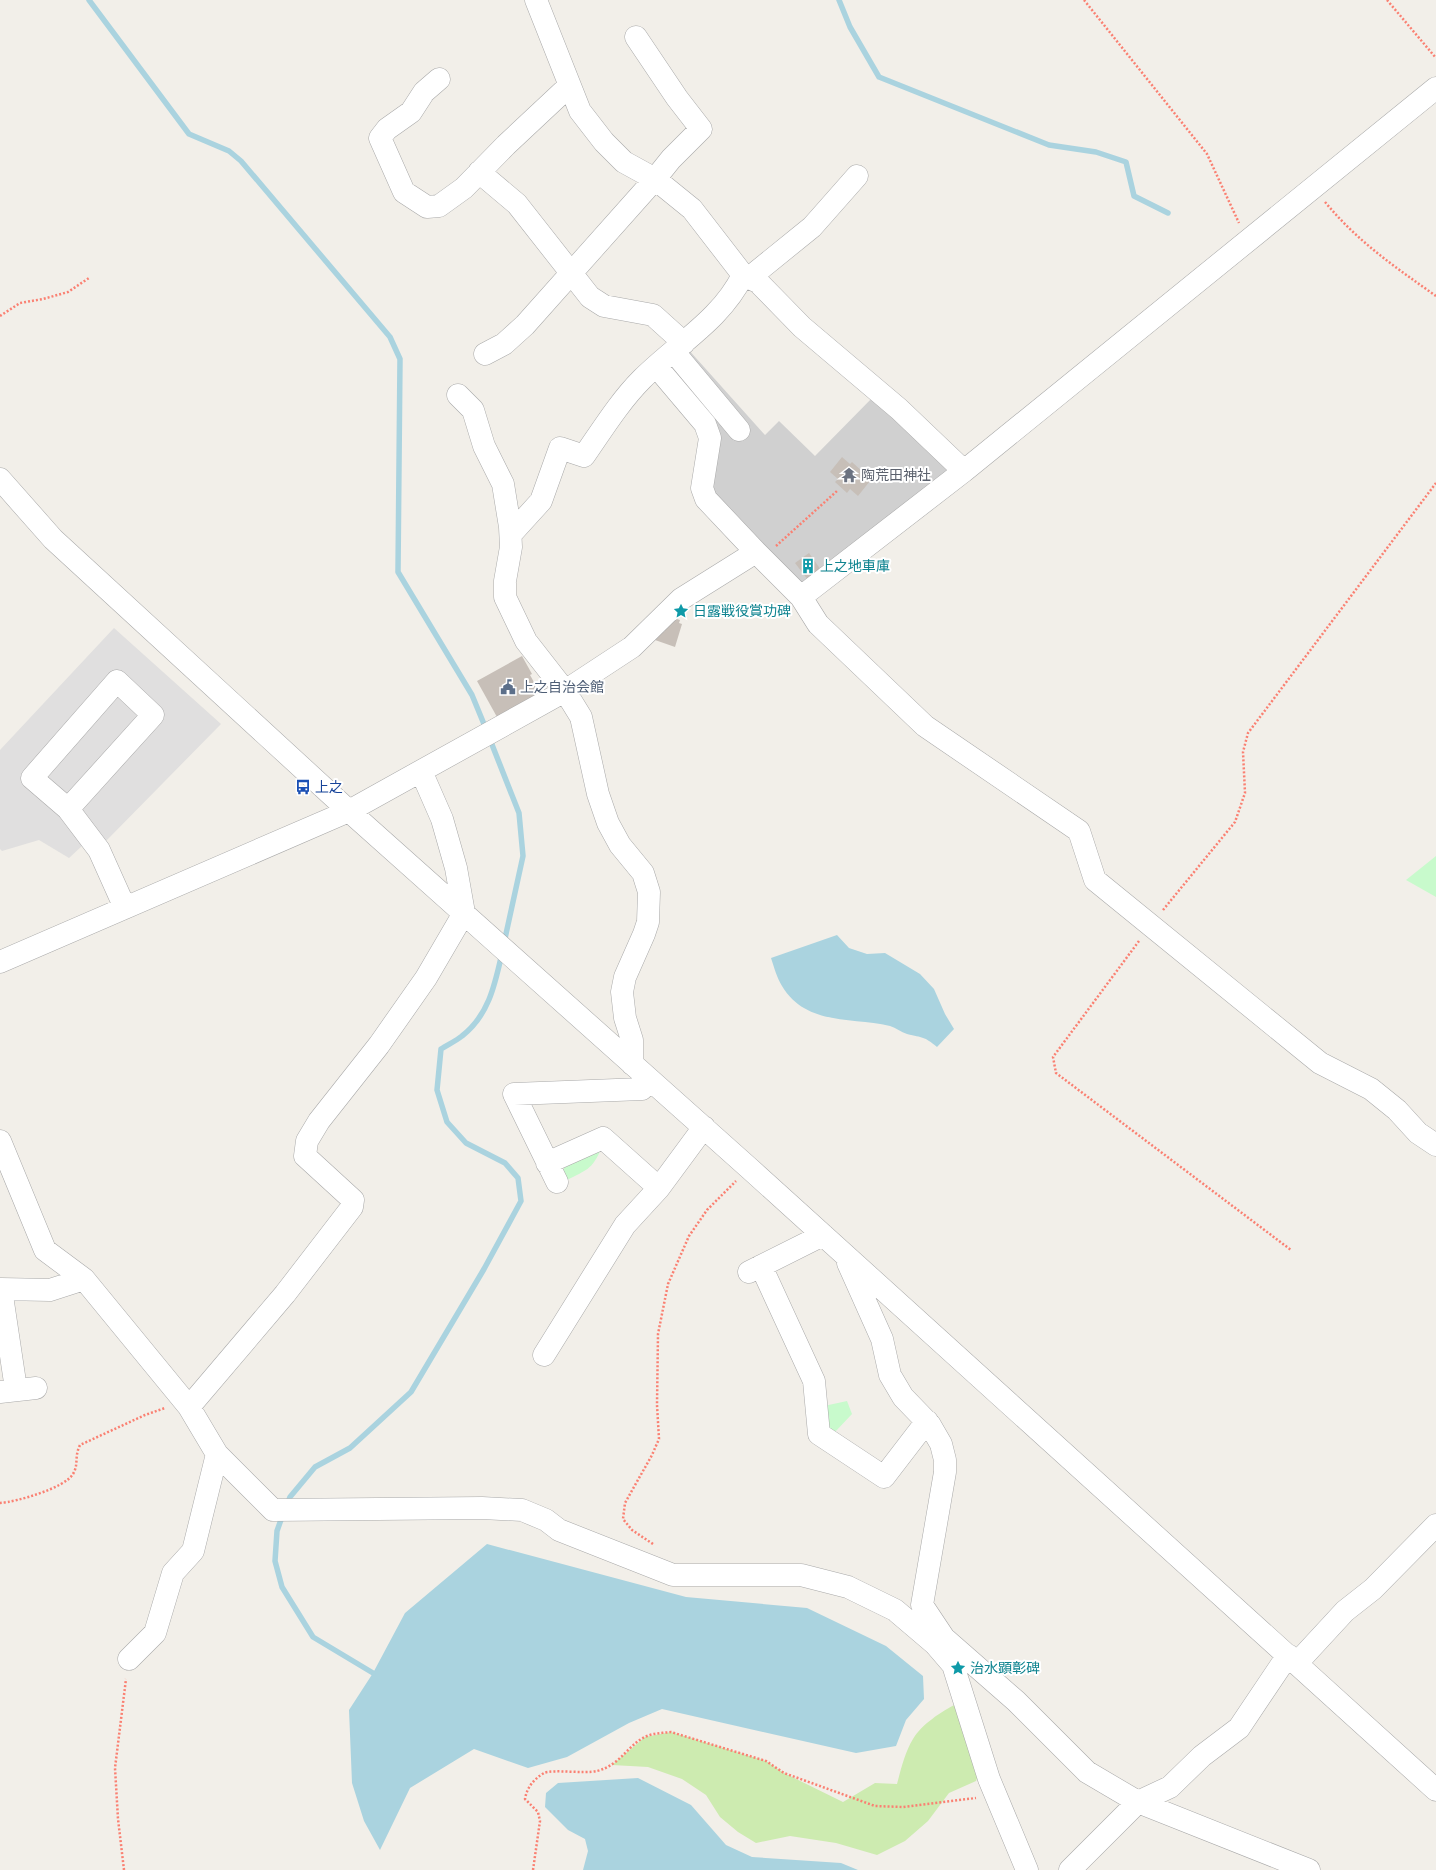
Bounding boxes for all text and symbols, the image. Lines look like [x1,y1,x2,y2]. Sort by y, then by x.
temple icon: 陶荒田神社 [840,466,858,484]
place label: 陶荒田神社 [861,467,931,484]
building icon: 上之地車庫 [799,557,817,575]
place label: 上之地車庫 [820,558,890,575]
place icon: 日露戦役賞功碑 [672,602,690,620]
place label: 日露戦役賞功碑 [693,603,791,620]
public building icon: 上之自治会館 [499,678,517,696]
place label: 上之自治会館 [520,679,604,696]
bus stop icon: 上之 [294,778,312,796]
place label: 上之 [315,779,343,796]
place icon: 治水顕彰碑 [949,1659,967,1677]
place label: 治水顕彰碑 [970,1660,1040,1677]

